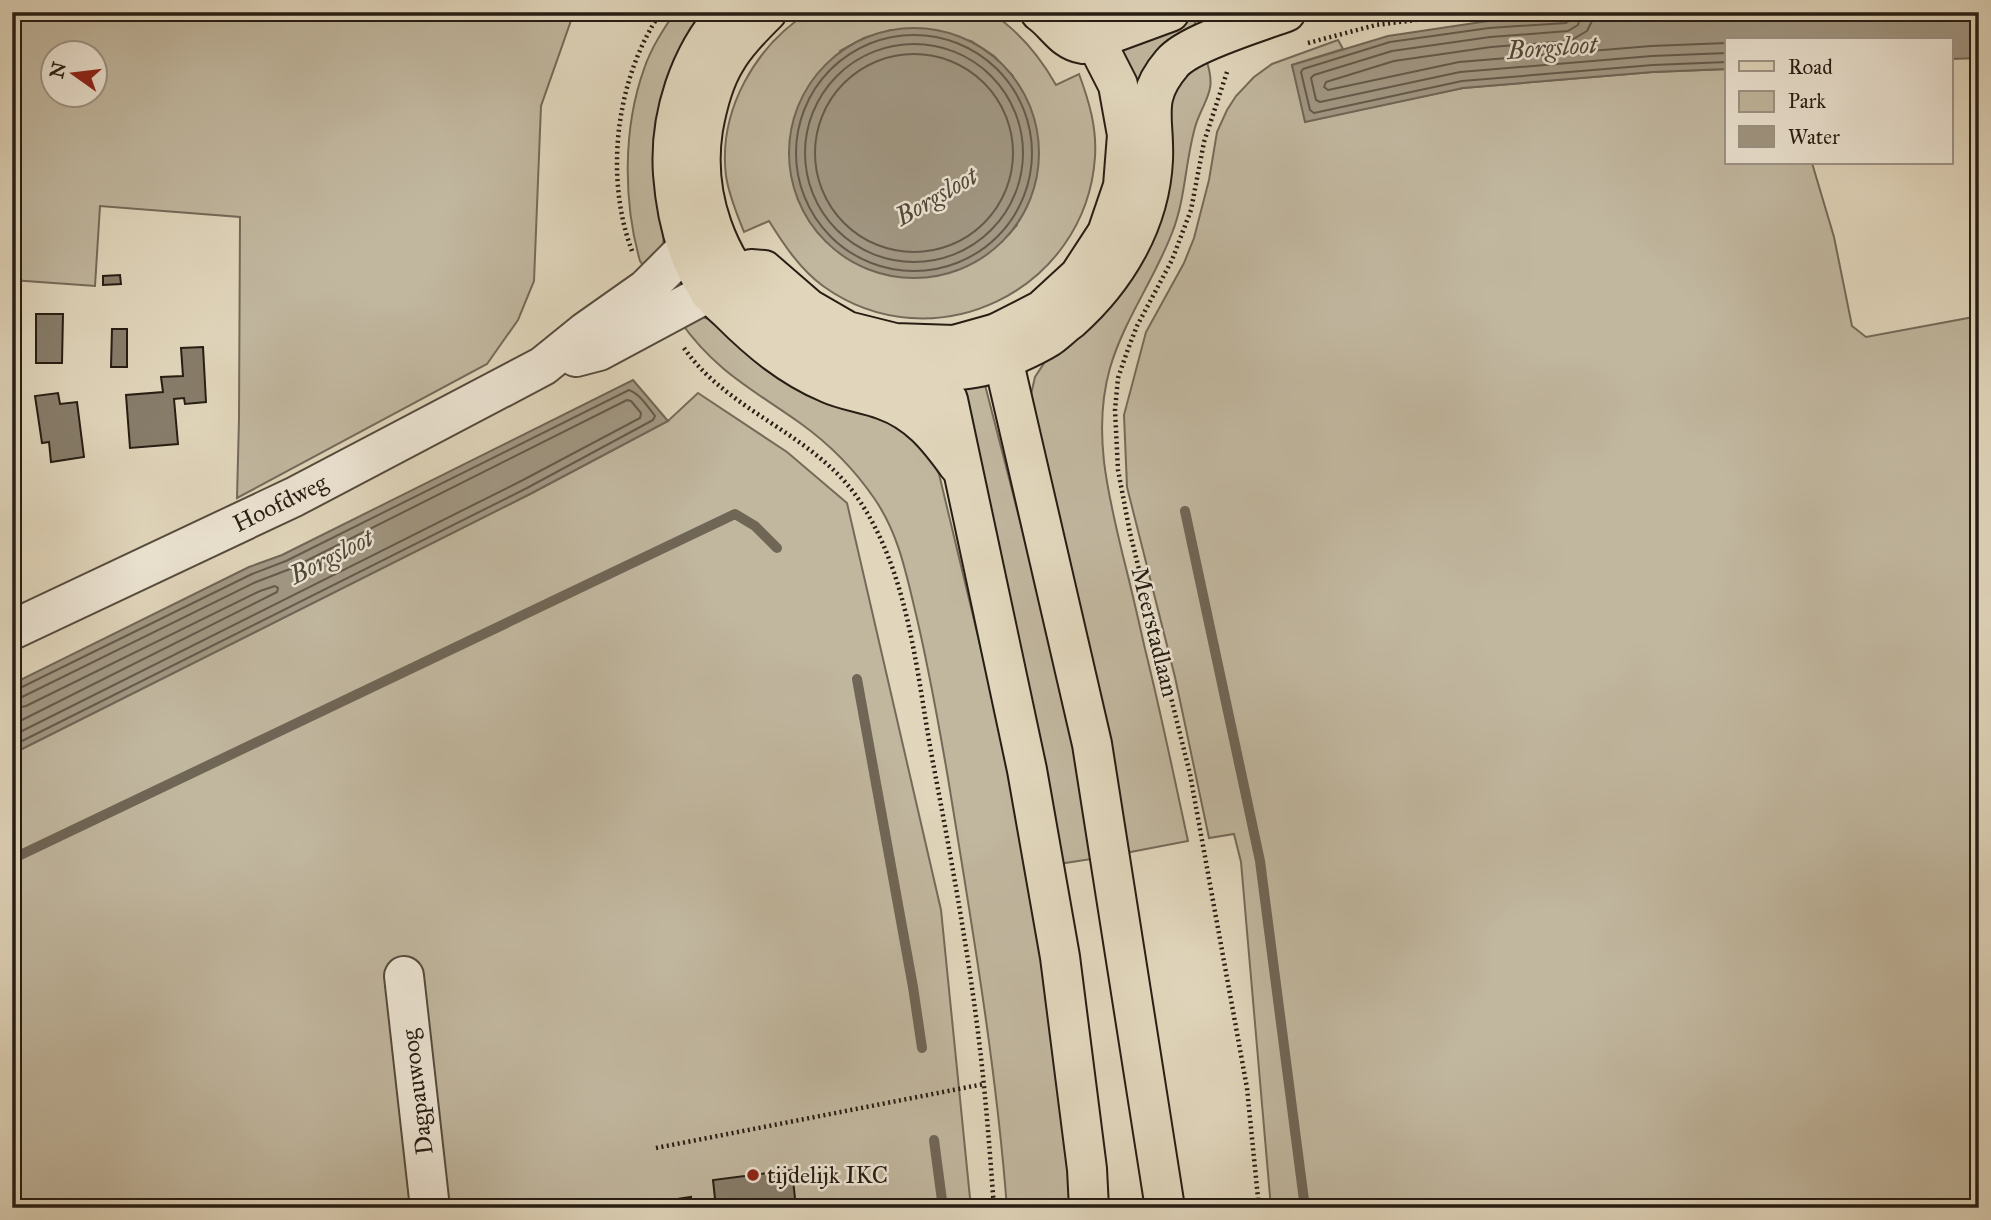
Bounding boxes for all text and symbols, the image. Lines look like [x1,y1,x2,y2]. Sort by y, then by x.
water label: Borgsloot [1505,28,1600,66]
north arrow [38,38,108,108]
legend [1725,38,1952,164]
text: Road [1788,54,1833,80]
text: N [45,59,71,81]
text: Park [1788,88,1826,114]
text: Water [1788,124,1840,150]
water label: Borgsloot [888,159,985,233]
street label: Hoofdweg [228,467,333,539]
water label: Borgsloot [283,520,380,591]
street label: Meerstadlaan [1124,564,1186,700]
street label: Dagpauwoog [394,1027,440,1157]
place label: tijdelijk IKC [767,1160,888,1190]
marker: tijdelijk IKC [745,1167,761,1183]

